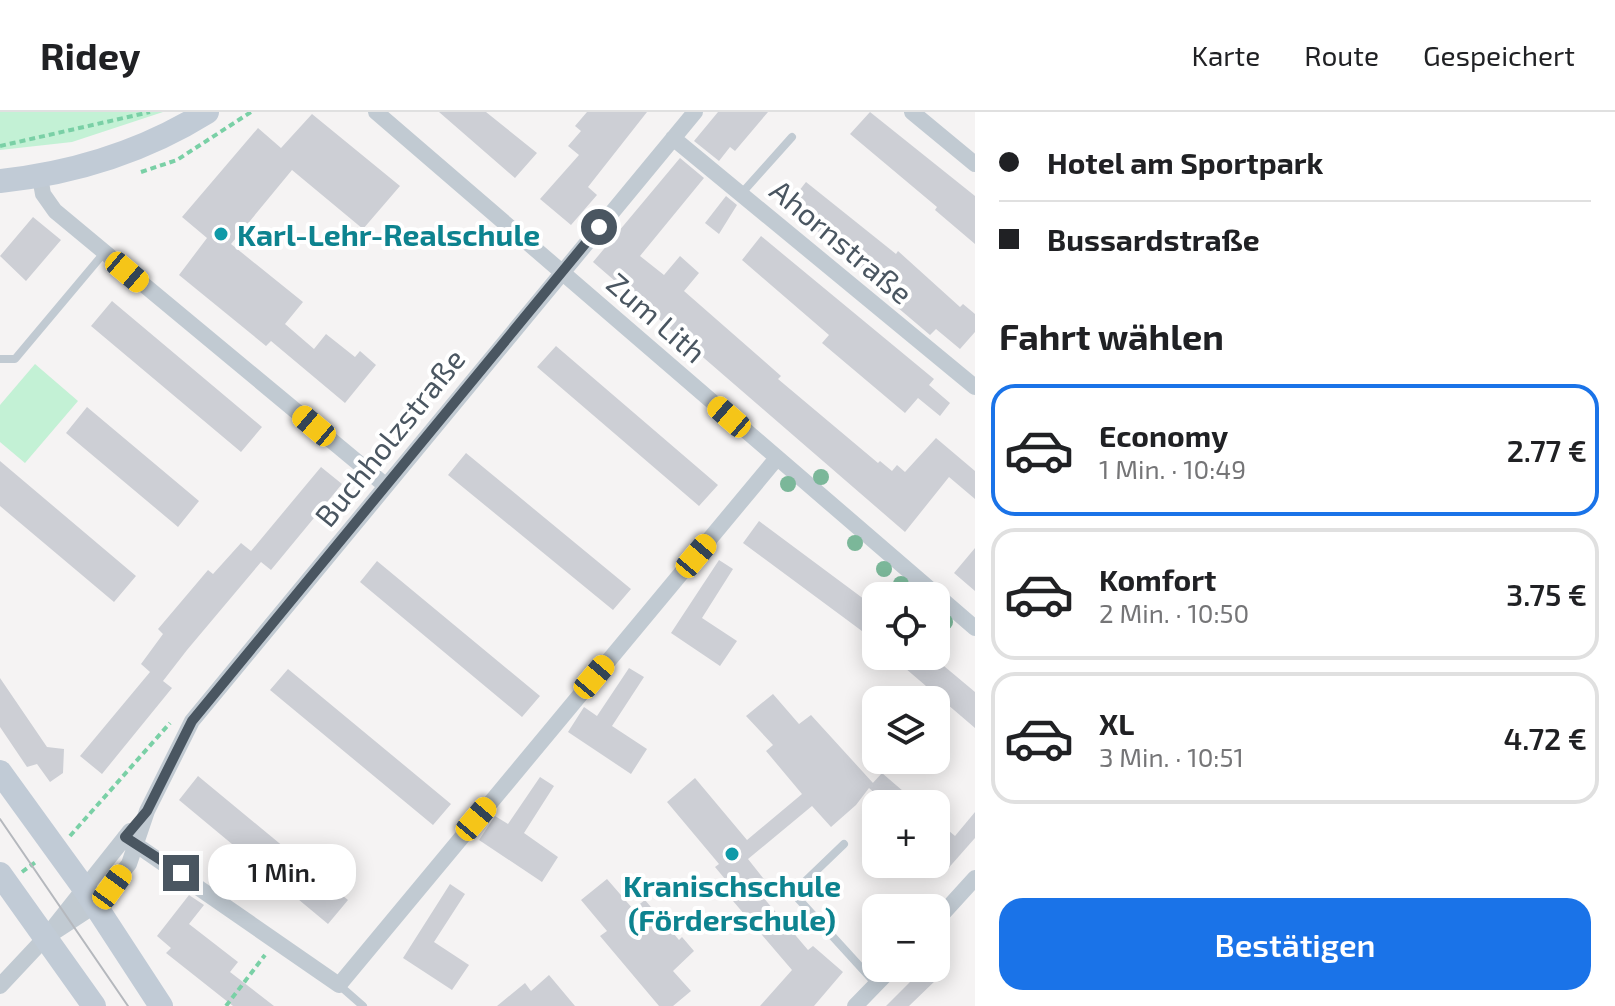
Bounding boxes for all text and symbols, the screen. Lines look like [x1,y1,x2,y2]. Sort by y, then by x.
text: Ridey [40,32,141,78]
text: Karte [1191,38,1260,72]
text: Route [1304,38,1379,72]
text: Gespeichert [1423,38,1575,72]
text: Hotel am Sportpark [1047,144,1323,180]
street label: Ahornstraße [764,171,920,311]
route start [581,209,617,245]
place label: Karl-Lehr-Realschule [237,216,540,252]
text: Bussardstraße [1047,221,1260,257]
marker: Karl-Lehr-Realschule [212,225,230,243]
car [101,247,153,297]
street label: Zum Lith [600,264,714,370]
text: Fahrt wählen [999,314,1224,357]
street label: Buchholzstraße [306,341,472,533]
car [703,392,755,442]
car [288,401,340,451]
icon: car [1003,414,1075,486]
text: Economy [1099,417,1228,453]
text: 2.77 € [1507,432,1587,468]
text: 1 Min. · 10:49 [1099,453,1246,484]
car [671,530,721,582]
icon: car [1003,558,1075,630]
text: Komfort [1099,561,1216,597]
text: 3.75 € [1506,576,1587,612]
map controls [862,582,950,982]
button: locate [862,582,950,670]
text: 2 Min. · 10:50 [1099,597,1249,628]
car [569,651,619,703]
button: layers [862,686,950,774]
icon: car [1003,702,1075,774]
text: XL [1099,705,1134,741]
text: 4.72 € [1503,720,1587,756]
text: 3 Min. · 10:51 [1099,741,1244,772]
button: + [862,790,950,878]
car [451,793,501,845]
callout: 1 Min. [209,845,357,901]
marker: Kranischschule (Förderschule) [723,845,741,863]
route end [163,855,199,891]
text: 1 Min. [248,856,316,887]
car [88,861,136,913]
place label: Kranischschule (Förderschule) [623,867,841,937]
button: − [862,894,950,982]
button: Bestätigen [999,898,1591,990]

